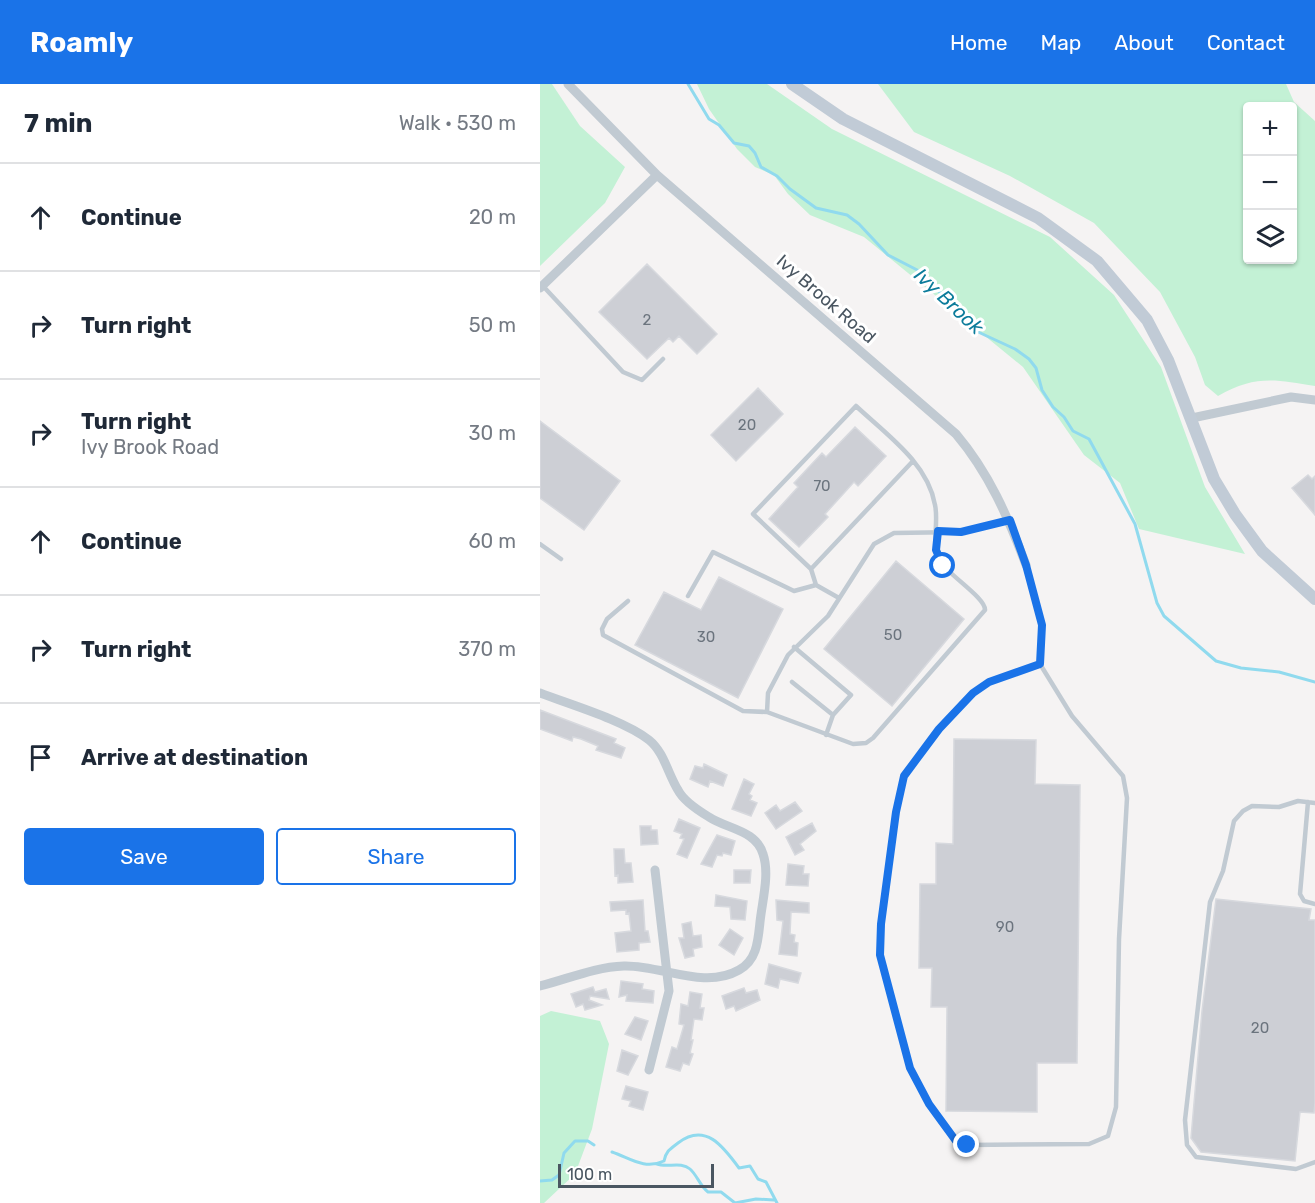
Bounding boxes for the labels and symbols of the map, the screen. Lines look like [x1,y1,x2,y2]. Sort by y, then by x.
street label: Ivy Brook Road [772,250,880,348]
water label: Ivy Brook [909,263,989,340]
house number: 2 [643,311,652,329]
house number: 20 [738,416,756,434]
house number: 70 [813,477,831,495]
route start [929,552,955,578]
house number: 50 [884,626,902,644]
house number: 30 [697,628,715,646]
house number: 90 [996,918,1014,936]
house number: 20 [1251,1019,1269,1037]
route end [953,1131,979,1157]
scale bar [558,1161,714,1188]

